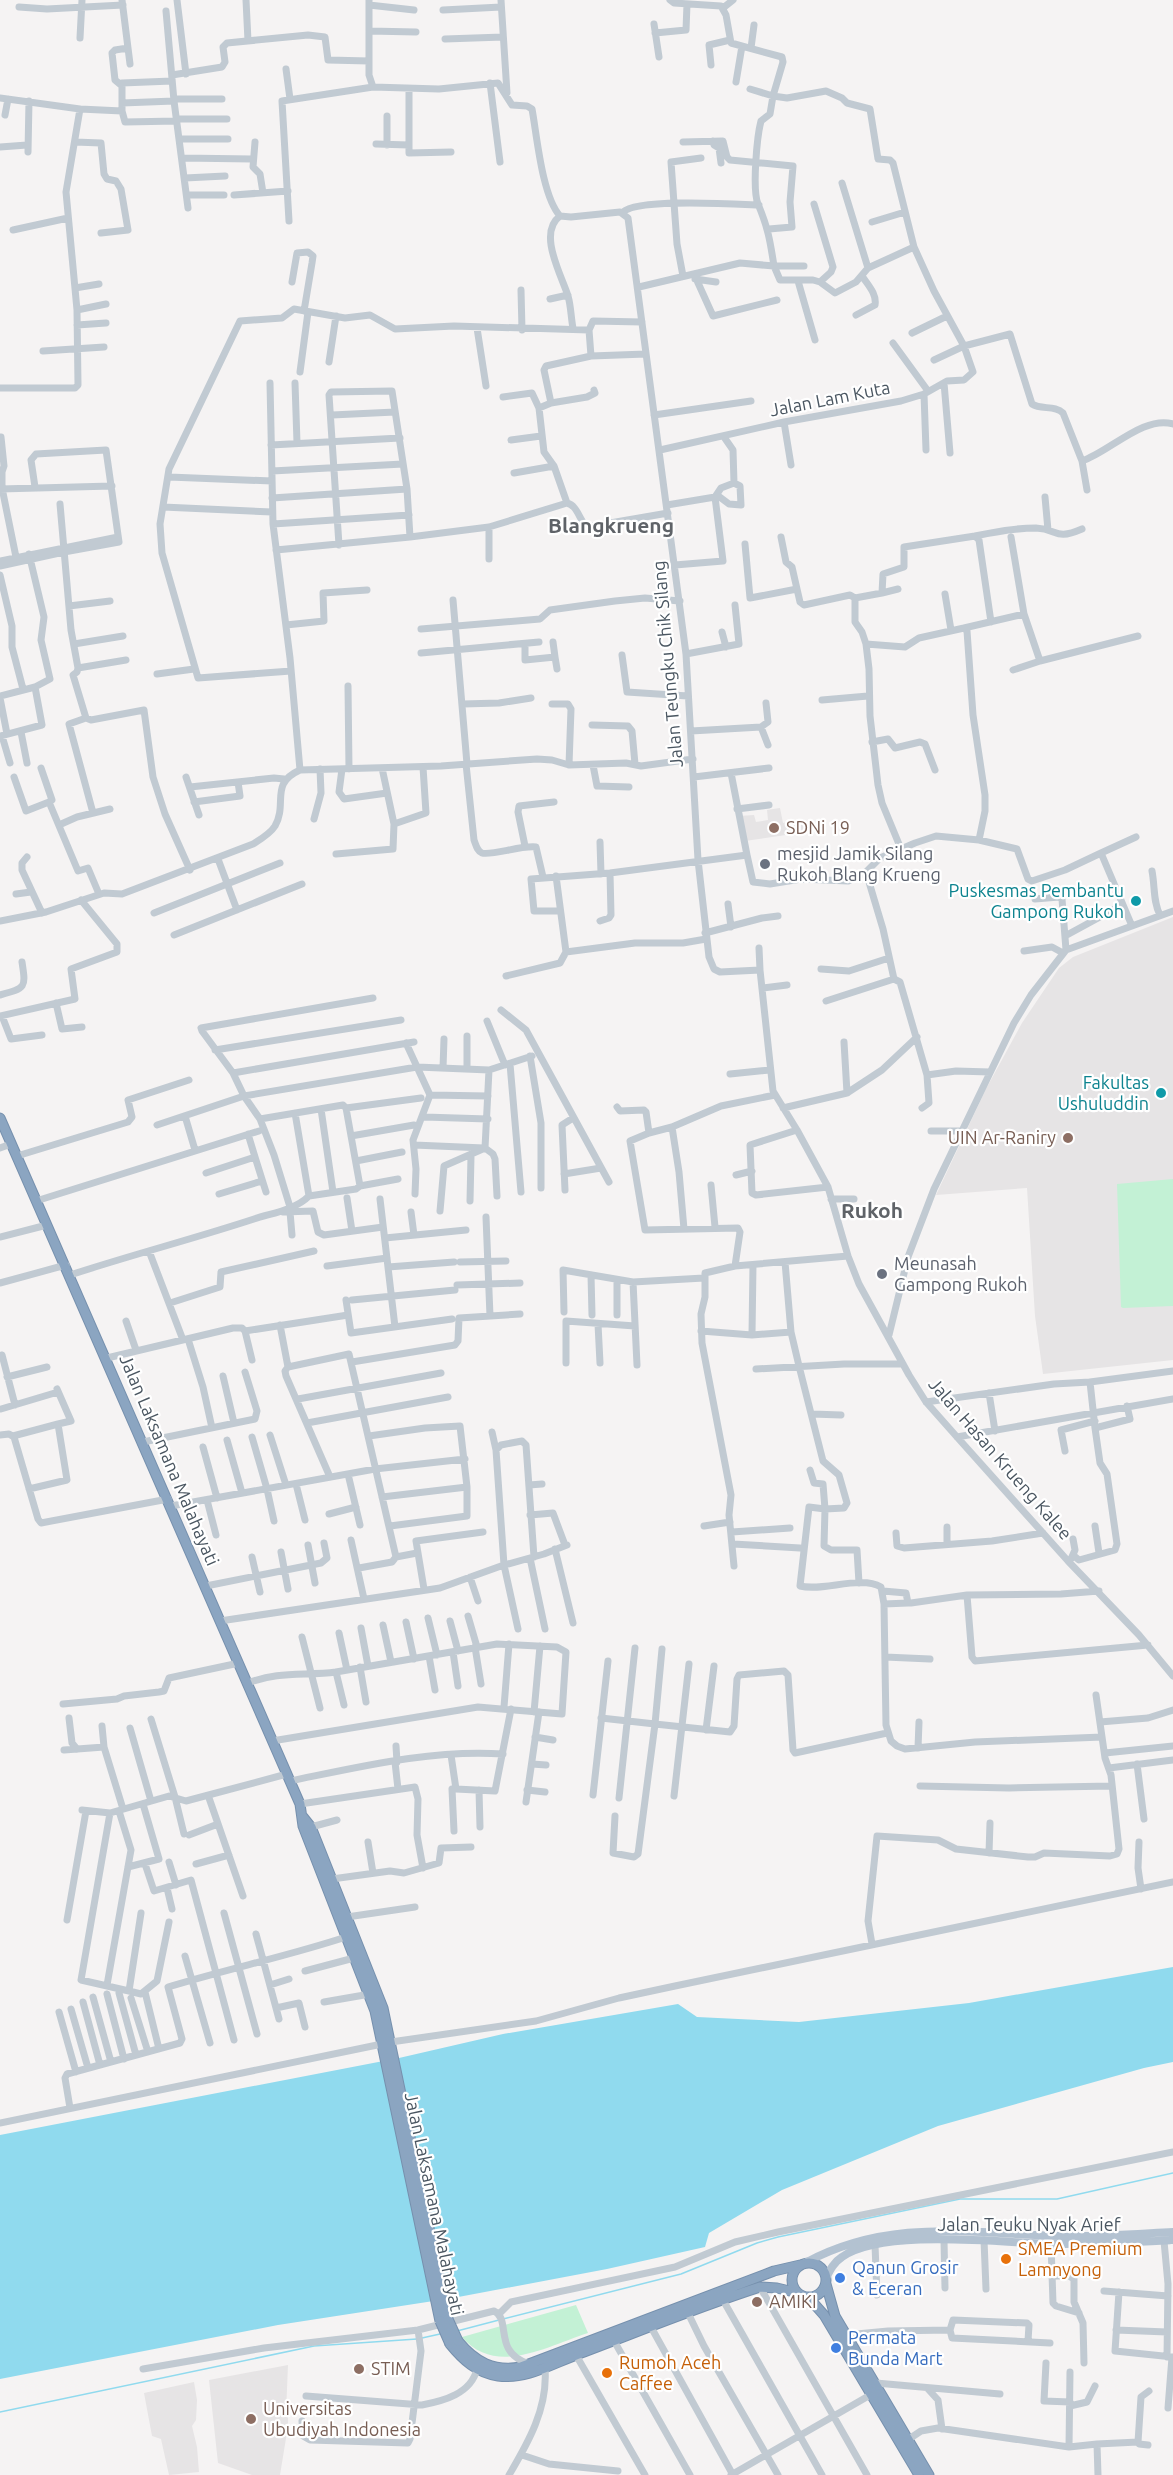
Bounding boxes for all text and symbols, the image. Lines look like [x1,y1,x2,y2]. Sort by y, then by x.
street label: Jalan Lam Kuta [768,377,892,419]
district label: Blangkrueng [548,513,674,537]
street label: Jalan Teungku Chik Silang [648,560,686,768]
place label: SDNi 19 [786,817,850,837]
marker: SDNi 19 [767,821,781,835]
place label: mesjid Jamik Silang Rukoh Blang Krueng [777,843,941,884]
marker: mesjid Jamik Silang Rukoh Blang Krueng [758,857,772,871]
place label: Puskesmas Pembantu Gampong Rukoh [949,880,1124,921]
marker: Puskesmas Pembantu Gampong Rukoh [1129,894,1143,908]
place label: Fakultas Ushuluddin [1058,1072,1149,1113]
marker: Fakultas Ushuluddin [1154,1086,1168,1100]
place label: UIN Ar-Raniry [948,1127,1056,1147]
marker: UIN Ar-Raniry [1061,1131,1075,1145]
district label: Rukoh [841,1198,903,1222]
place label: Meunasah Gampong Rukoh [894,1253,1028,1294]
marker: Meunasah Gampong Rukoh [875,1267,889,1281]
street label: Jalan Laksamana Malahayati [116,1351,224,1568]
street label: Jalan Hasan Krueng Kalee [925,1374,1076,1543]
street label: Jalan Laksamana Malahayati [402,2091,468,2317]
street label: Jalan Teuku Nyak Arief [937,2214,1121,2234]
place label: SMEA Premium Lamnyong [1018,2238,1143,2279]
marker: SMEA Premium Lamnyong [999,2252,1013,2266]
place label: Qanun Grosir & Eceran [852,2257,959,2298]
marker: Qanun Grosir & Eceran [833,2271,847,2285]
place label: AMIKI [769,2291,817,2311]
marker: AMIKI [750,2295,764,2309]
place label: Permata Bunda Mart [848,2327,943,2368]
marker: Permata Bunda Mart [829,2341,843,2355]
place label: Rumoh Aceh Caffee [619,2352,721,2393]
place label: STIM [371,2358,411,2378]
marker: STIM [352,2362,366,2376]
marker: Rumoh Aceh Caffee [600,2366,614,2380]
place label: Universitas Ubudiyah Indonesia [263,2398,421,2439]
marker: Universitas Ubudiyah Indonesia [244,2412,258,2426]

